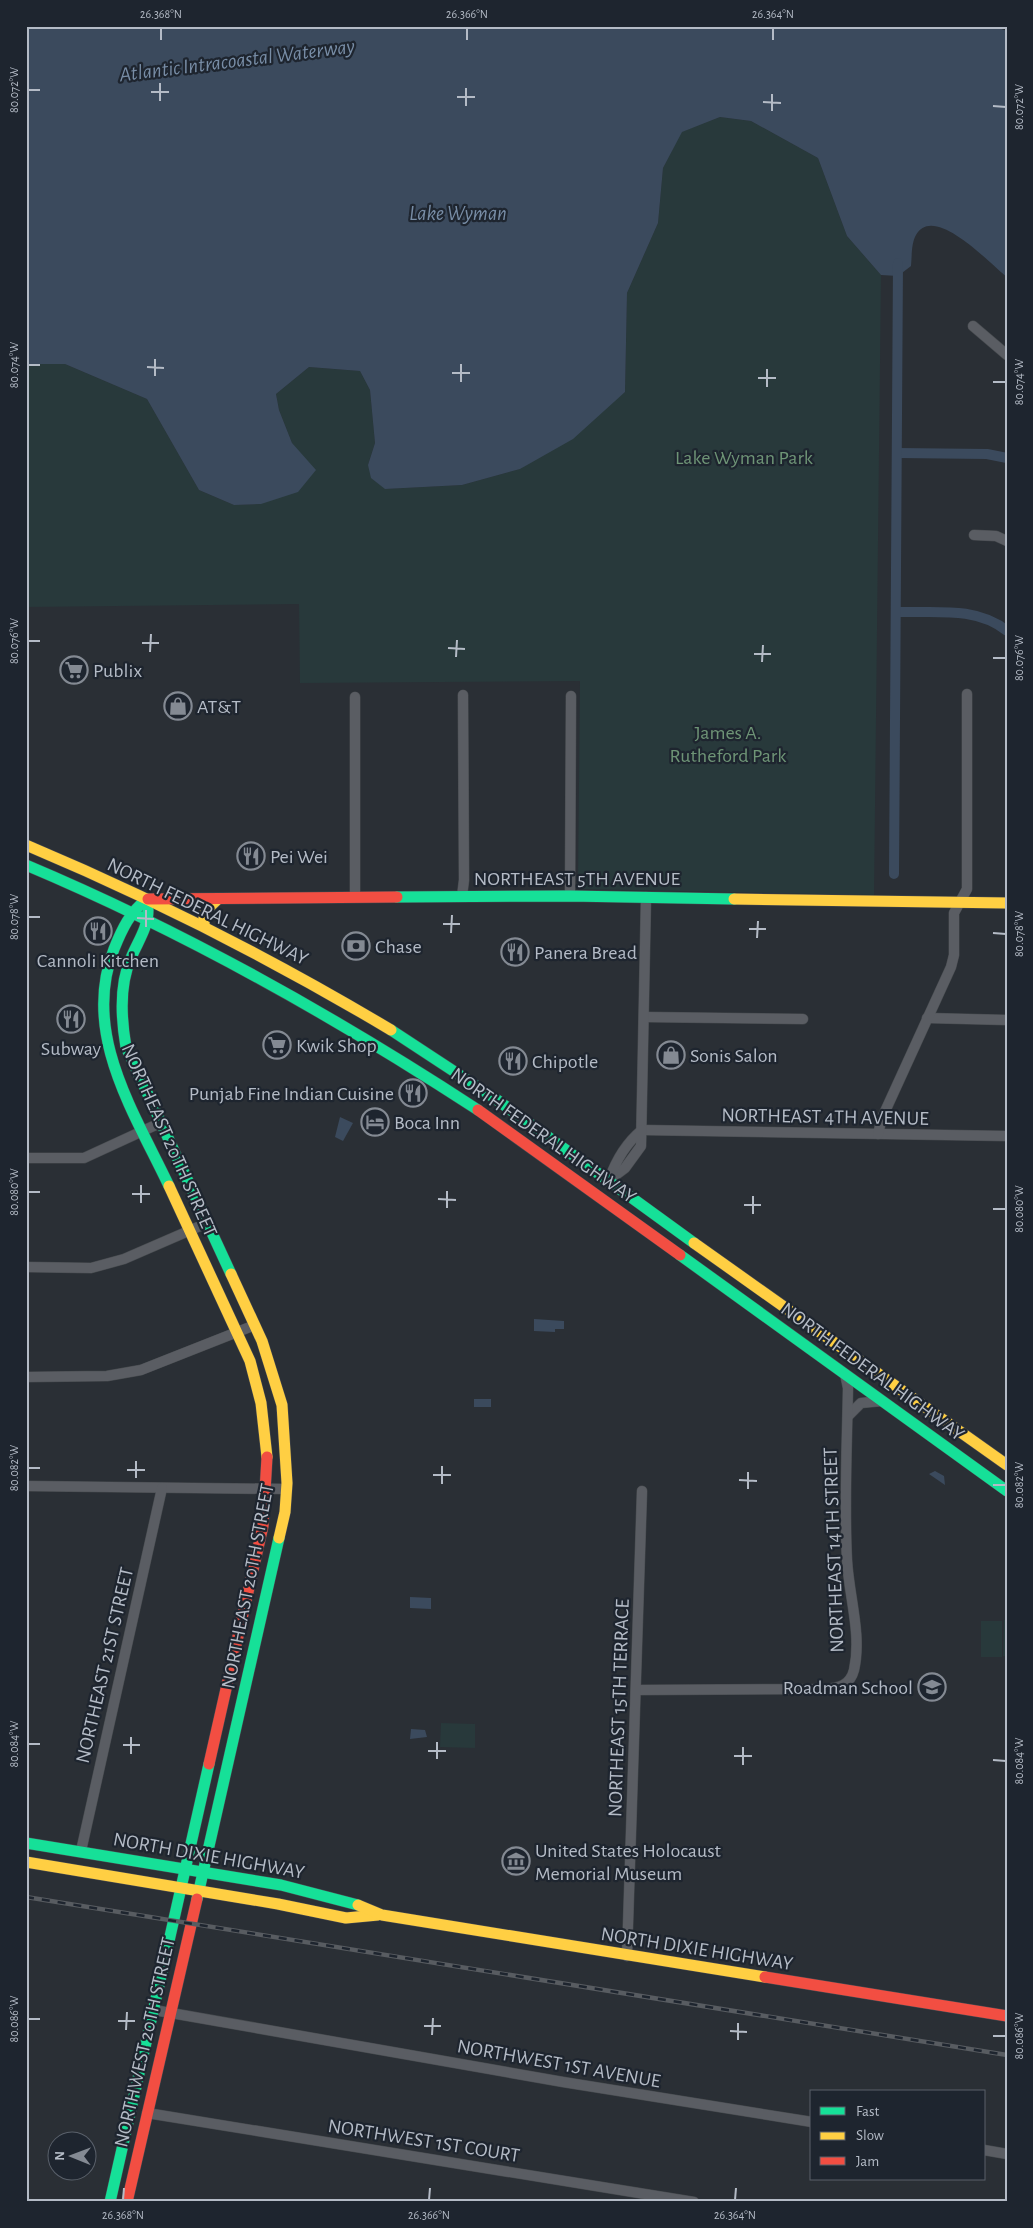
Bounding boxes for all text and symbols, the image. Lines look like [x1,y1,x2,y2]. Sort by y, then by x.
text: 26.368°N [140,8,182,20]
text: 26.366°N [446,8,488,20]
text: 26.364°N [752,8,794,20]
water label: Atlantic Intracoastal Waterway [117,36,356,85]
text: 80.072°W [8,67,20,113]
text: 80.072°W [1013,84,1025,130]
water label: Lake Wyman [409,203,507,224]
text: 80.074°W [8,342,20,388]
text: 80.074°W [1013,359,1025,405]
park label: Lake Wyman Park [675,448,813,468]
text: 80.076°W [8,618,20,664]
text: 80.076°W [1013,635,1025,681]
supermarket icon: Publix [59,655,89,685]
place label: Publix [93,661,142,681]
shop icon: AT&T [163,691,193,721]
place label: AT&T [197,697,241,717]
park label: James A. Rutheford Park [670,723,786,766]
restaurant icon: Pei Wei [236,841,266,871]
place label: Pei Wei [270,847,328,867]
street label: NORTH FEDERAL HIGHWAY [104,854,312,970]
street label: NORTHEAST 5TH AVENUE [474,869,680,889]
text: 80.078°W [8,894,20,940]
text: 80.078°W [1013,911,1025,957]
restaurant icon: Cannoli Kitchen [83,916,113,946]
bank icon: Chase [341,931,371,961]
place label: Chase [375,937,422,957]
restaurant icon: Panera Bread [500,937,530,967]
place label: Panera Bread [534,943,637,963]
place label: Cannoli Kitchen [37,951,159,971]
restaurant icon: Subway [56,1004,86,1034]
supermarket icon: Kwik Shop [262,1030,292,1060]
place label: Kwik Shop [296,1036,377,1056]
place label: Subway [41,1039,102,1059]
shop icon: Sonis Salon [656,1040,686,1070]
street label: NORTHEAST 20TH STREET [117,1041,221,1240]
restaurant icon: Chipotle [498,1046,528,1076]
place label: Sonis Salon [690,1046,778,1066]
place label: Chipotle [532,1052,598,1072]
street label: NORTH FEDERAL HIGHWAY [447,1064,640,1208]
restaurant icon: Punjab Fine Indian Cuisine [398,1078,428,1108]
place label: Punjab Fine Indian Cuisine [189,1084,394,1104]
street label: NORTHEAST 4TH AVENUE [721,1105,929,1129]
hotel icon: Boca Inn [360,1107,390,1137]
place label: Boca Inn [394,1113,460,1133]
text: 80.080°W [8,1168,20,1216]
text: 80.080°W [1013,1185,1025,1233]
street label: NORTH FEDERAL HIGHWAY [777,1299,968,1445]
text: 80.082°W [8,1444,20,1491]
street label: NORTHEAST 14TH STREET [820,1447,848,1653]
text: 80.082°W [1013,1461,1025,1508]
street label: NORTHEAST 20TH STREET [218,1482,278,1691]
street label: NORTHEAST 21ST STREET [73,1565,137,1765]
street label: NORTHEAST 15TH TERRACE [605,1598,633,1817]
school or university icon: Roadman School [917,1672,947,1702]
place label: Roadman School [783,1678,913,1698]
text: 80.084°W [8,1720,20,1767]
text: 80.084°W [1013,1737,1025,1784]
street label: NORTH DIXIE HIGHWAY [111,1829,307,1883]
place label: United States Holocaust Memorial Museum [535,1841,722,1884]
museum icon: United States Holocaust Memorial Museum [501,1846,531,1876]
street label: NORTH DIXIE HIGHWAY [599,1924,795,1974]
street label: NORTHWEST 20TH STREET [111,1935,179,2149]
text: 80.086°W [8,1995,20,2042]
text: 80.086°W [1013,2012,1025,2059]
street label: NORTHWEST 1ST AVENUE [456,2036,662,2092]
legend [810,2090,986,2180]
text: Fast [856,2104,880,2119]
street label: NORTHWEST 1ST COURT [326,2116,521,2166]
text: Slow [856,2128,884,2143]
north arrow [48,2130,98,2180]
text: N [53,2151,67,2161]
text: Jam [856,2154,879,2169]
text: 26.368°N [102,2209,144,2221]
text: 26.366°N [408,2209,450,2221]
text: 26.364°N [714,2209,756,2221]

